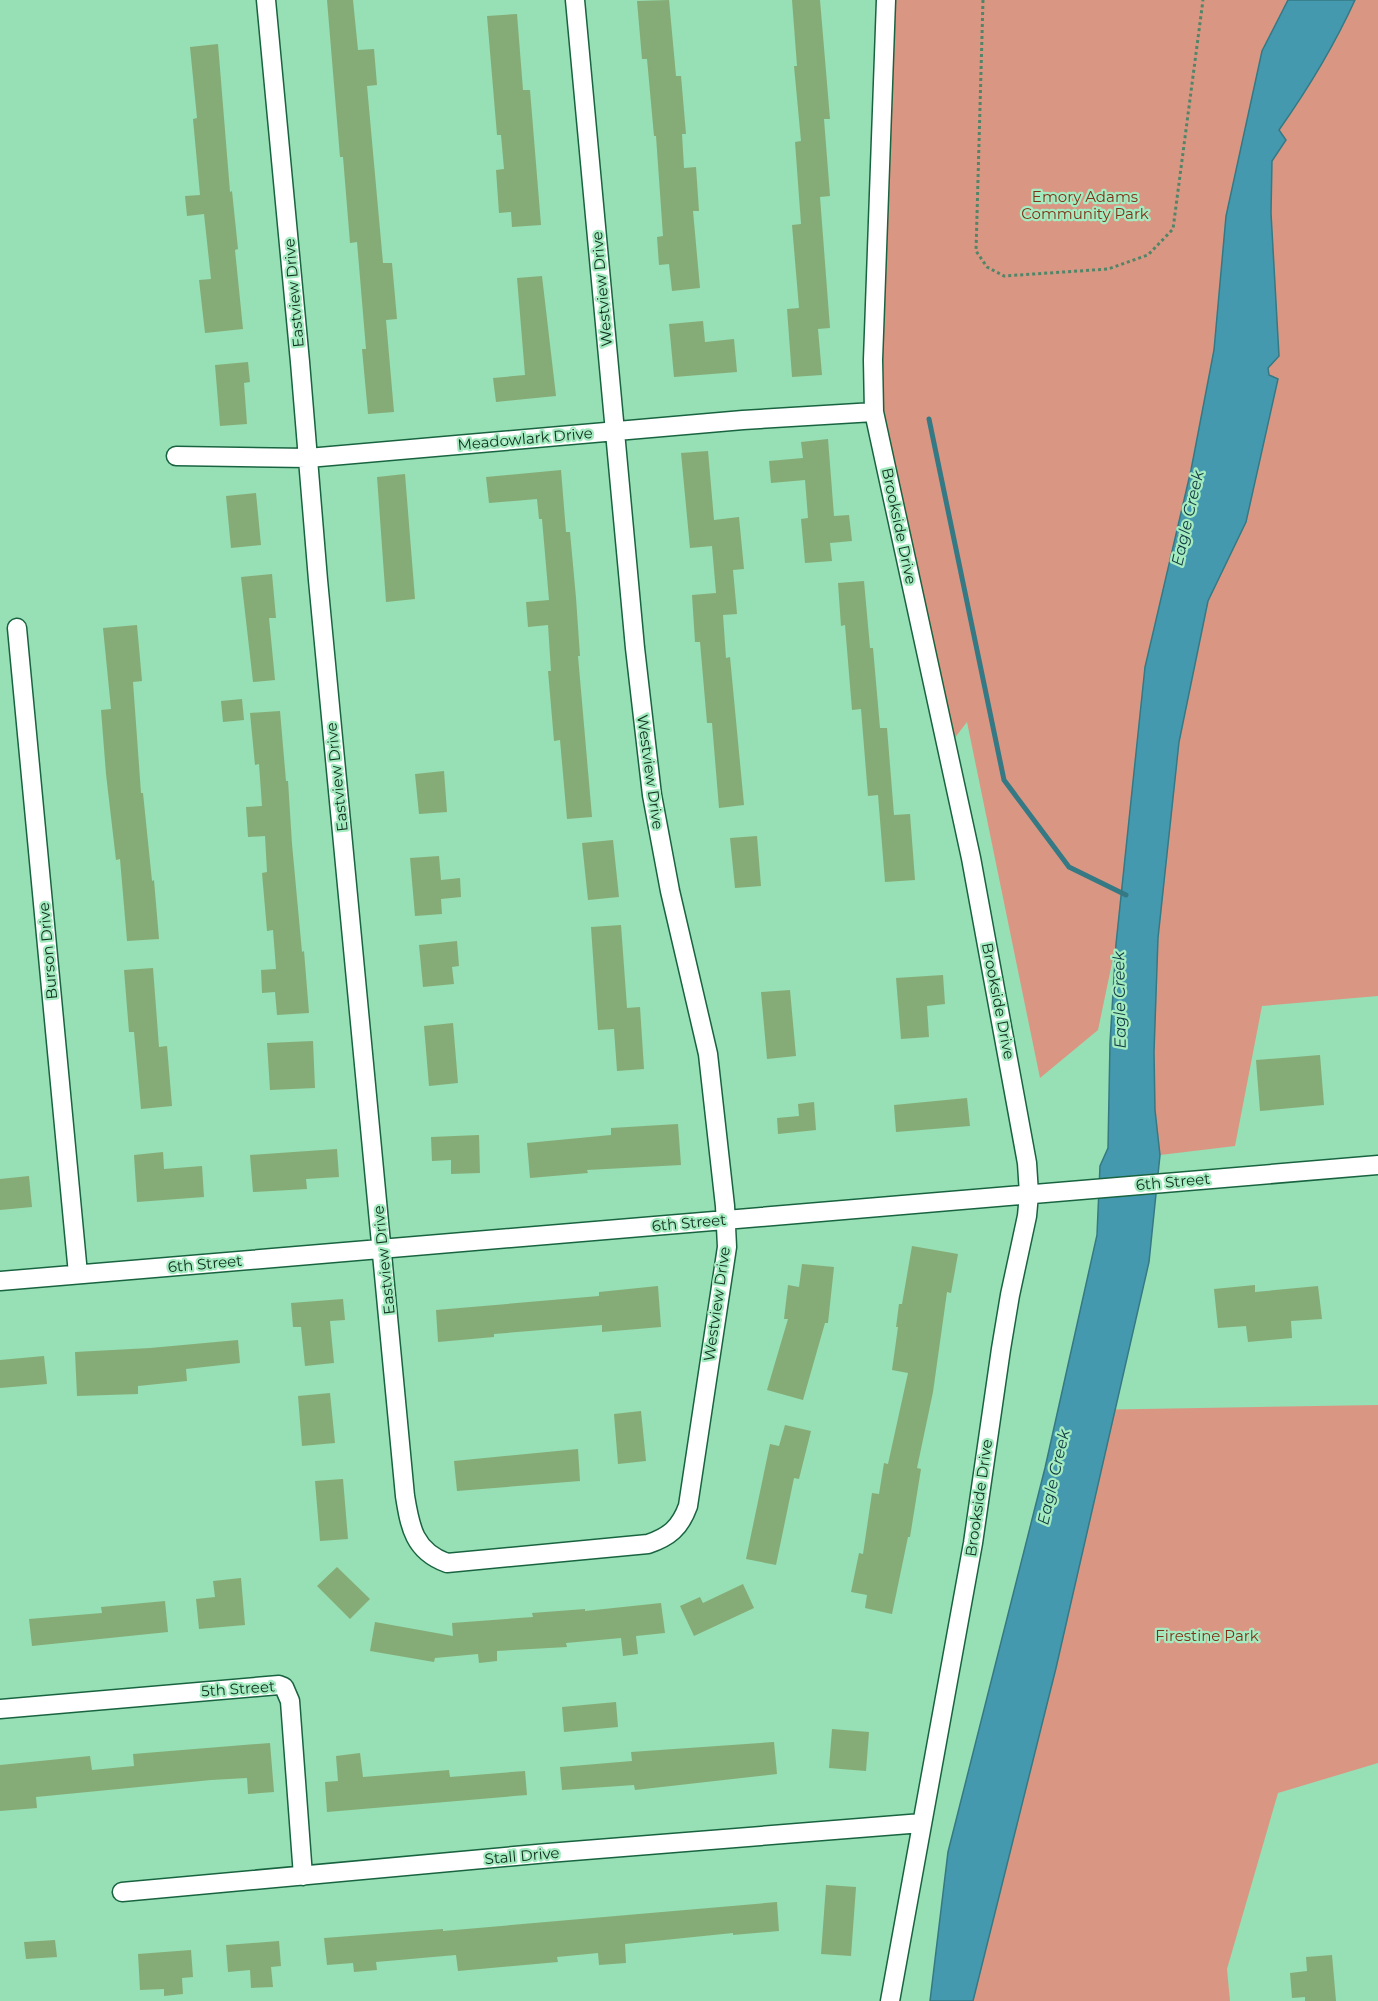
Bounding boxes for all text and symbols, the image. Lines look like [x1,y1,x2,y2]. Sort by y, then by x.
park label: Emory Adams Community Park [1021,187,1149,223]
street label: Westview Drive [587,231,616,347]
street label: Eastview Drive [279,238,308,348]
street label: Meadowlark Drive [457,423,593,454]
street label: Brookside Drive [878,466,921,586]
water label: Eagle Creek [1167,467,1208,568]
street label: Westview Drive [633,713,668,831]
street label: Eastview Drive [321,722,352,833]
street label: Burson Drive [34,902,61,1000]
street label: Brookside Drive [978,941,1019,1061]
water label: Eagle Creek [1109,950,1130,1049]
street label: 6th Street [1135,1169,1211,1194]
street label: Eastview Drive [368,1205,399,1316]
street label: 6th Street [651,1210,727,1235]
street label: Westview Drive [699,1245,734,1363]
street label: 6th Street [167,1251,243,1276]
water label: Eagle Creek [1033,1426,1074,1527]
street label: Brookside Drive [961,1438,996,1558]
park label: Firestine Park [1155,1626,1259,1645]
street label: 5th Street [200,1676,276,1701]
street label: Stall Drive [484,1843,560,1868]

